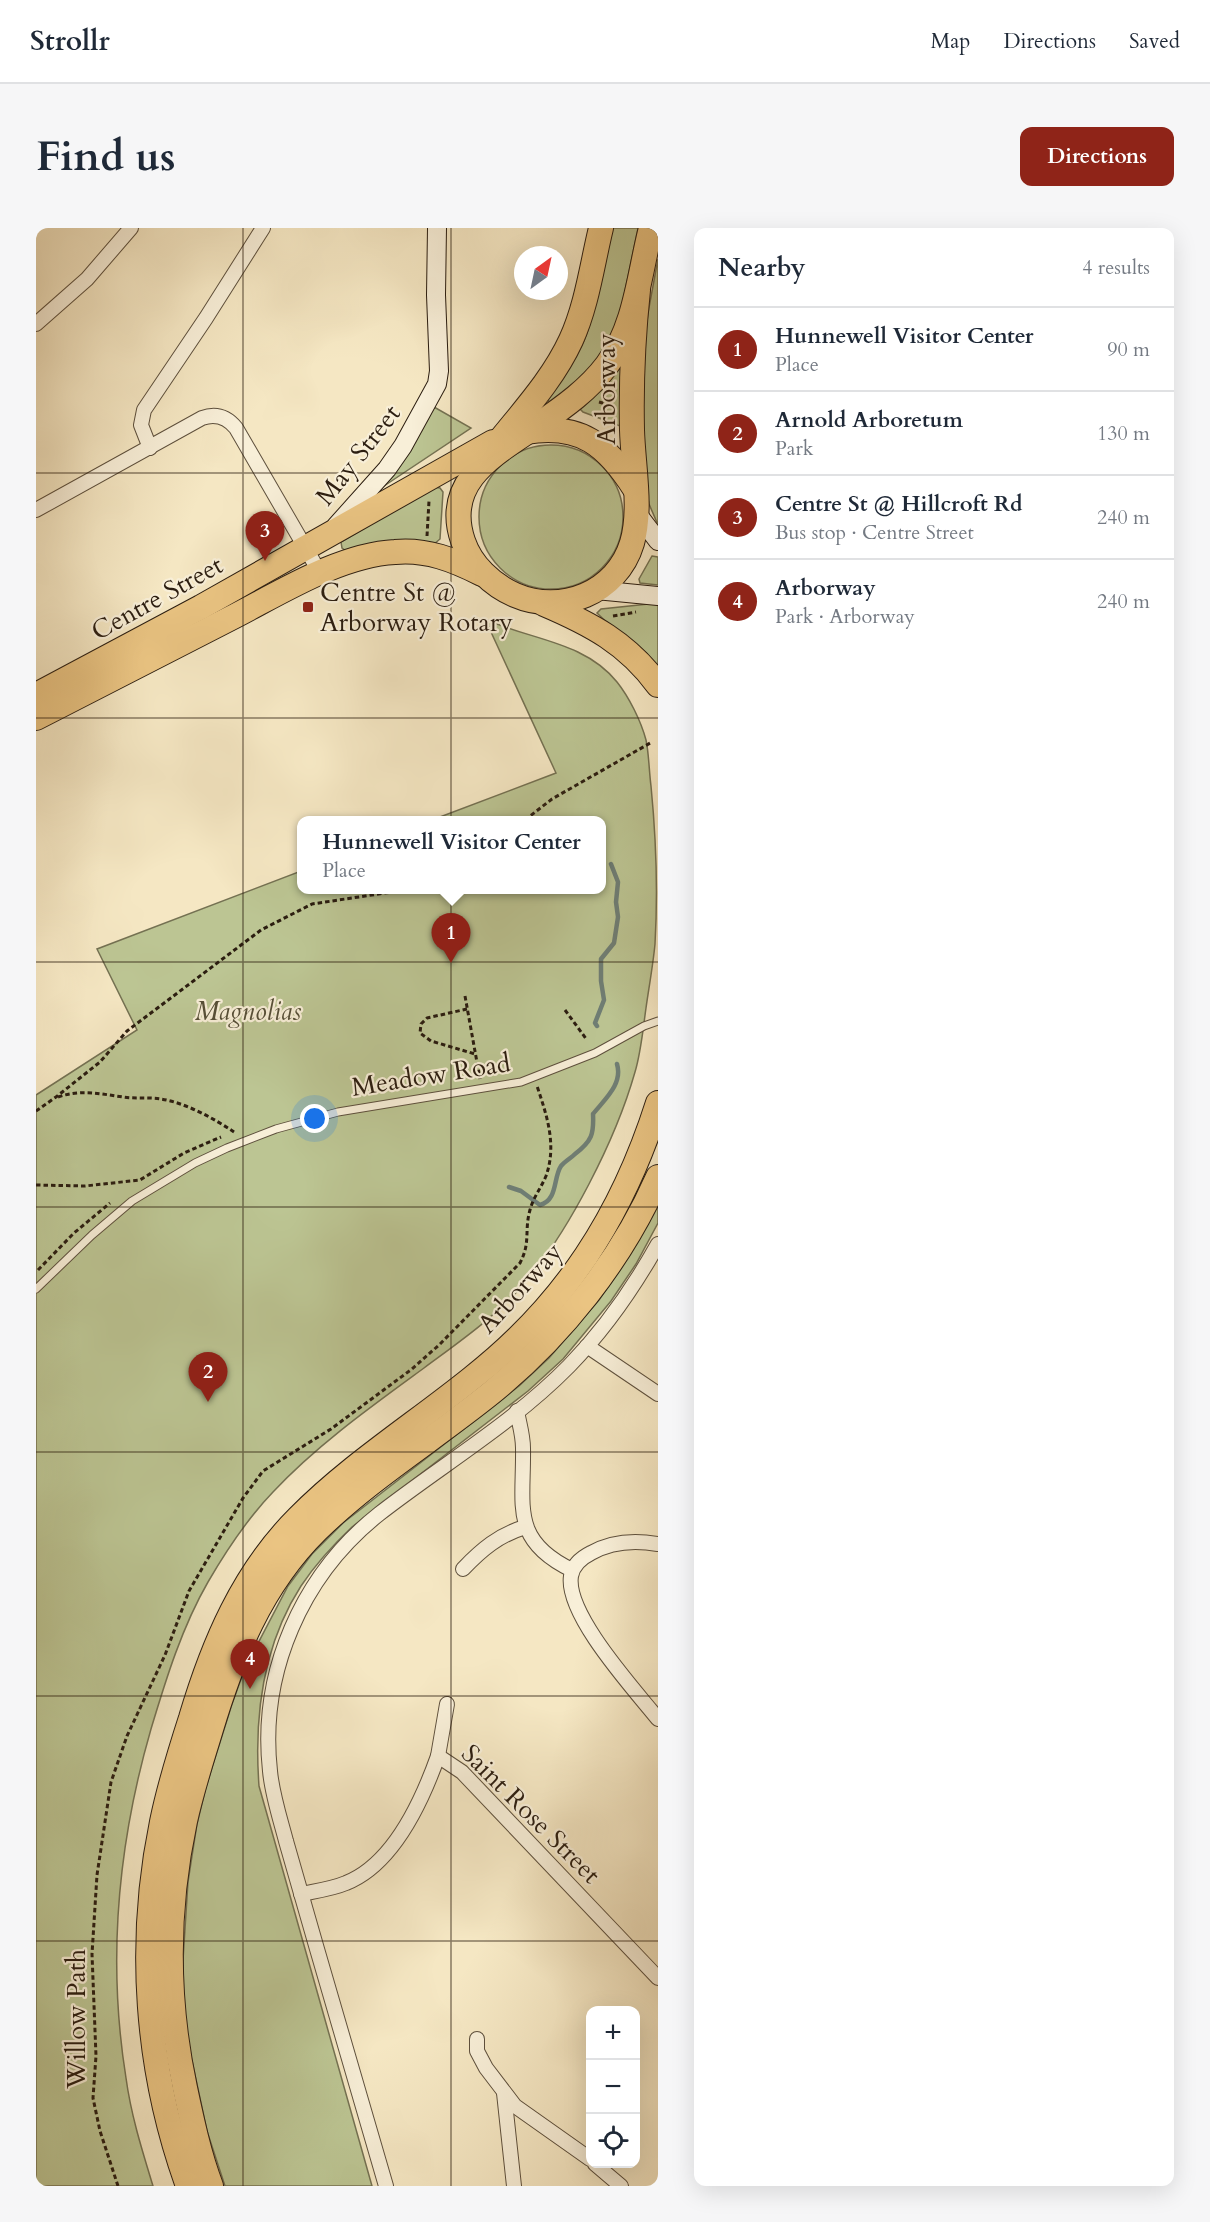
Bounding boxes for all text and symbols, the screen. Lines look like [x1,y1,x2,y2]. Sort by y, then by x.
text: Strollr [30,22,110,60]
text: Map [930,27,970,56]
text: Directions [1003,27,1096,56]
text: Saved [1129,27,1180,56]
button: Directions [1020,127,1174,186]
text: Find us [36,128,176,185]
north arrow [514,246,568,300]
text: Nearby [718,250,806,285]
text: 4 results [1082,254,1150,281]
text: Hunnewell Visitor Center [775,321,1034,351]
street label: Arborway [589,333,624,445]
text: 1 [732,336,743,363]
text: 90 m [1107,336,1150,363]
text: Place [775,351,819,378]
street label: May Street [308,397,408,513]
text: Arnold Arboretum [775,405,963,435]
text: 2 [732,420,743,447]
text: 130 m [1097,420,1150,447]
text: Park [775,435,813,462]
text: Centre St @ Hillcroft Rd [775,489,1022,519]
text: 3 [732,504,743,531]
text: 240 m [1097,504,1150,531]
pin: 3 [246,512,284,561]
text: Bus stop · Centre Street [775,519,974,546]
street label: Centre Street [85,547,229,649]
text: Arborway [775,573,876,603]
place label: Centre St @ Arborway Rotary [320,575,513,640]
text: 4 [732,588,743,615]
text: 240 m [1097,588,1150,615]
marker: Centre St @ Arborway Rotary [301,600,315,614]
text: Park · Arborway [775,603,915,630]
popup [297,816,606,894]
text: Hunnewell Visitor Center [322,827,581,857]
text: Place [322,857,366,884]
pin: 1 [432,914,470,963]
park label: Magnolias [195,994,301,1029]
street label: Meadow Road [349,1045,513,1105]
your location [300,1104,329,1133]
street label: Arborway [470,1235,570,1341]
pin: 2 [188,1352,228,1402]
pin: 4 [230,1640,270,1689]
street label: Saint Rose Street [454,1737,608,1891]
street label: Willow Path [59,1949,94,2090]
map controls [586,2006,640,2168]
button: + [586,2006,640,2060]
button: − [586,2060,640,2114]
button: locate [586,2114,640,2168]

